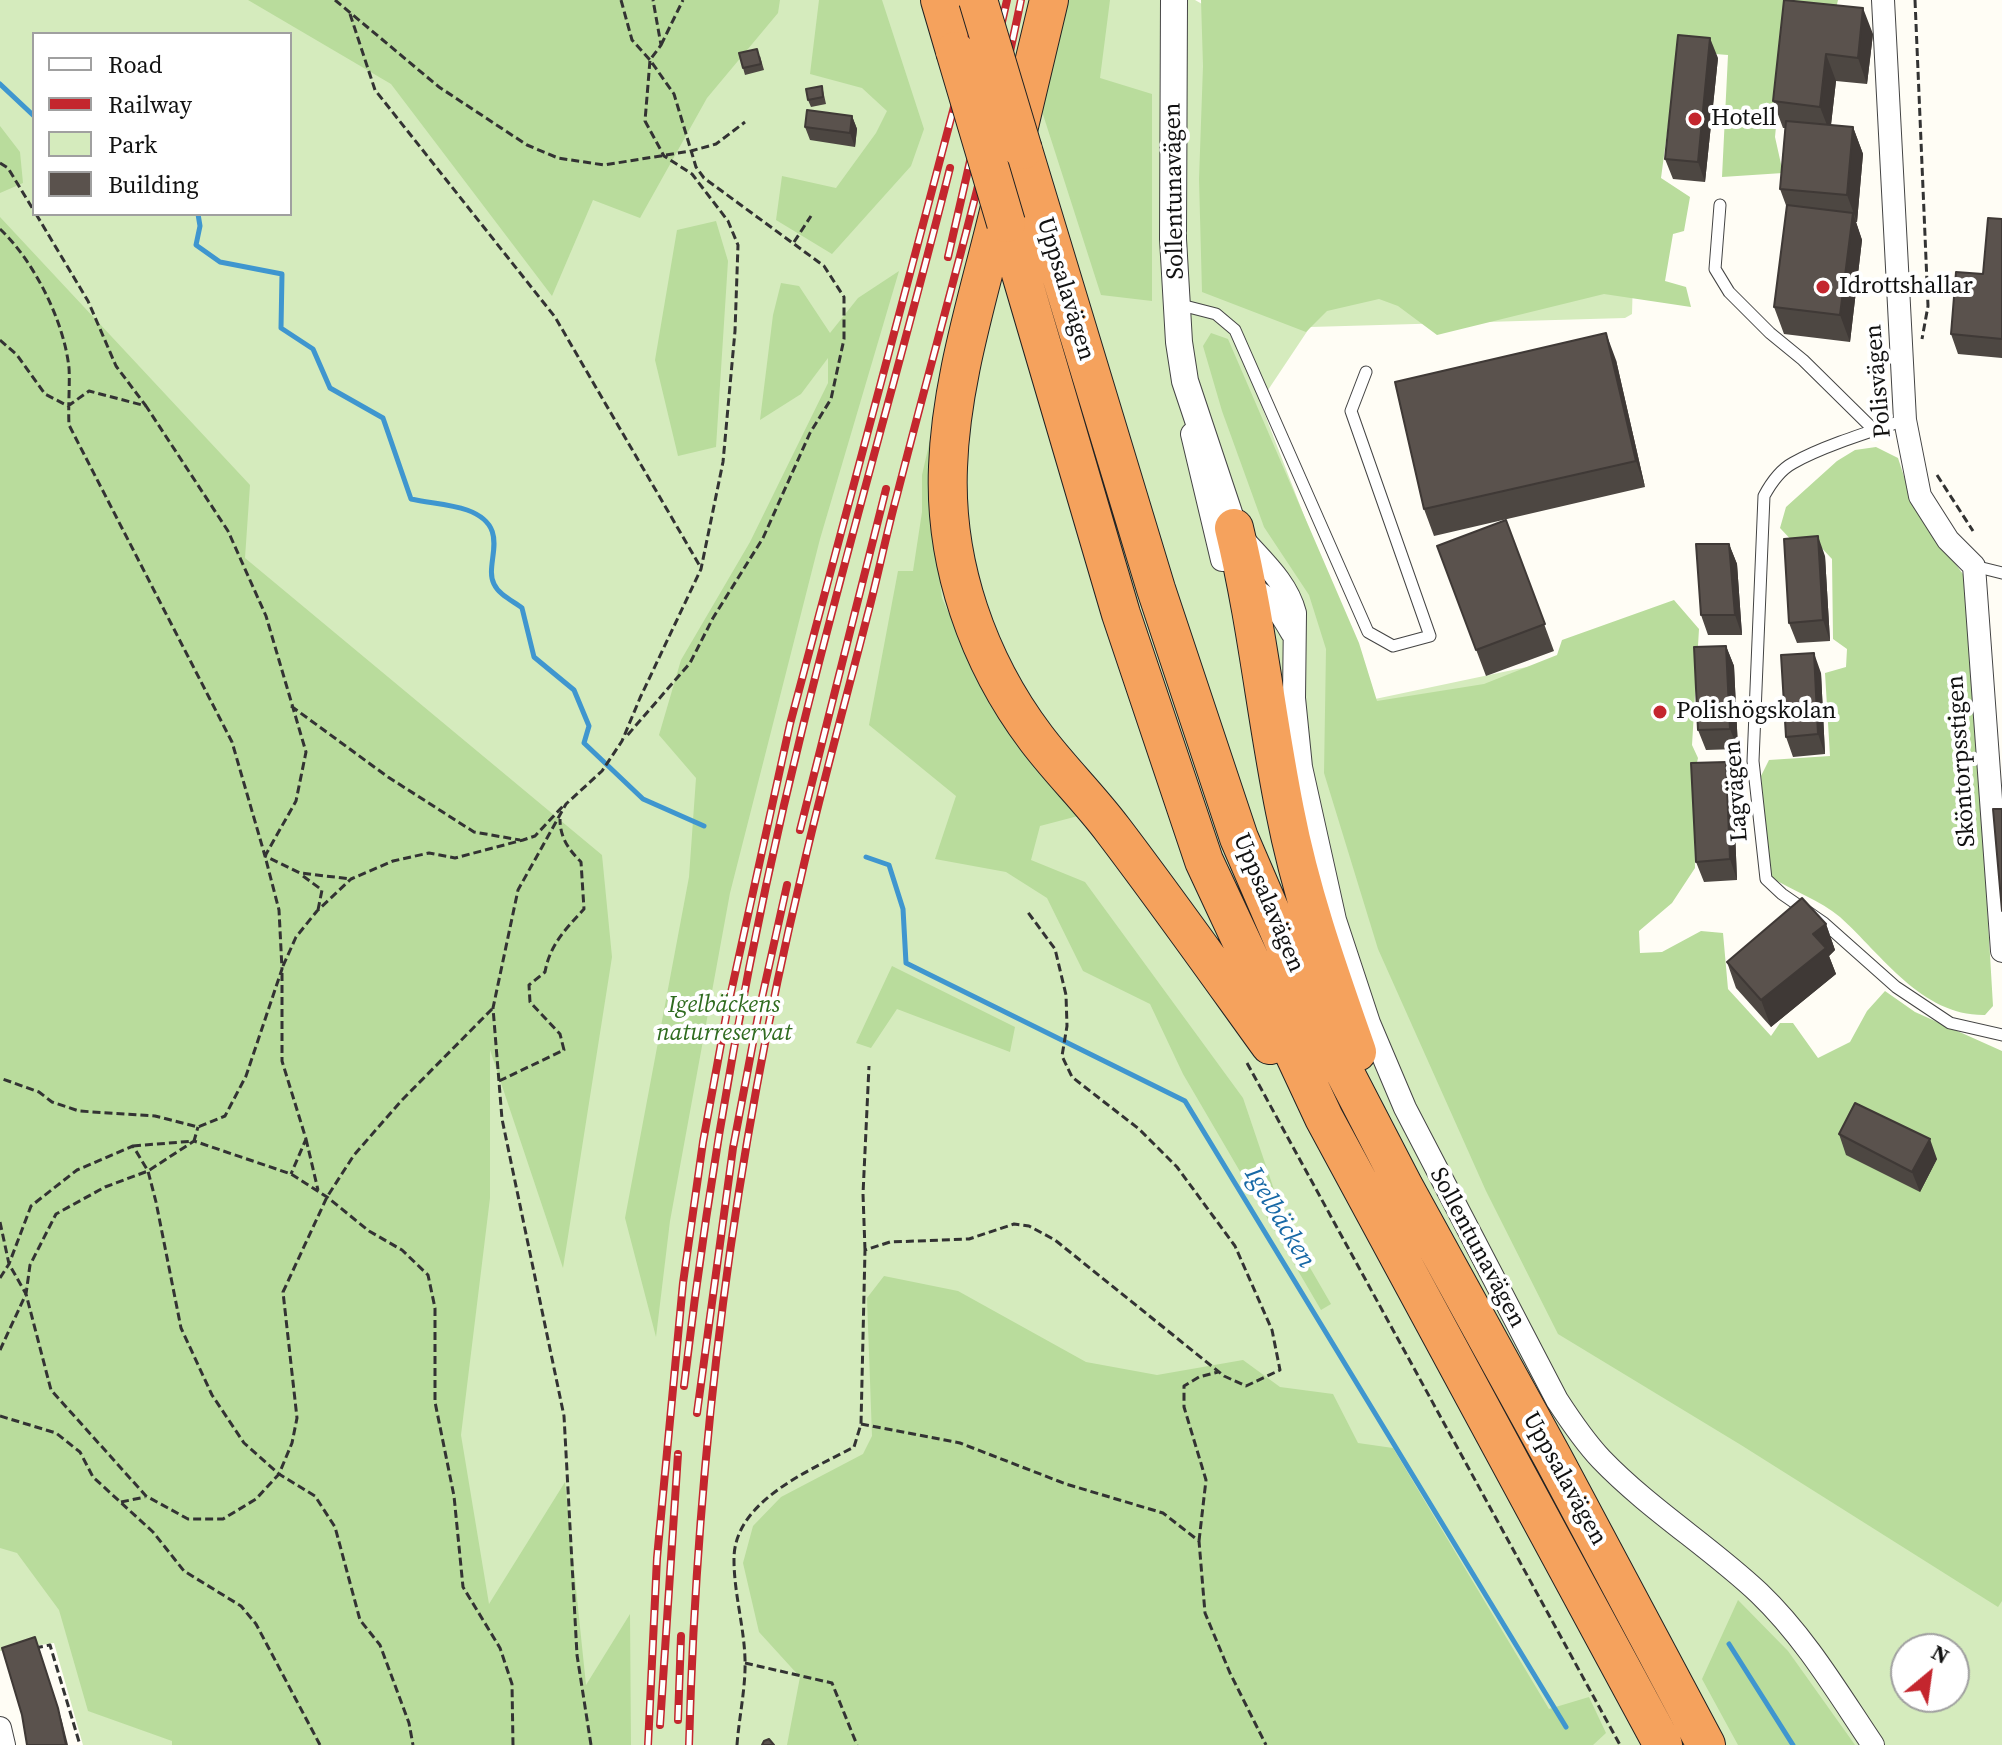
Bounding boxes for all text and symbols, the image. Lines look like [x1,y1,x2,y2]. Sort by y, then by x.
legend [32,32,292,216]
text: Road [108,48,162,81]
text: Railway [108,88,192,121]
street label: Sollentunavägen [1159,102,1191,280]
place label: Hotell [1711,105,1776,133]
marker: Hotell [1686,110,1704,128]
text: Park [108,128,157,161]
text: Building [108,168,199,201]
street label: Uppsalavägen [1030,214,1100,364]
place label: Idrottshallar [1839,273,1973,301]
marker: Idrottshallar [1814,278,1832,296]
street label: Polisvägen [1860,323,1898,439]
street label: Sköntorpsstigen [1942,674,1982,848]
place label: Polishögskolan [1676,698,1836,726]
marker: Polishögskolan [1651,703,1669,721]
street label: Lagvägen [1719,739,1755,843]
street label: Uppsalavägen [1226,829,1310,977]
park label: Igelbäckens naturreservat [656,992,792,1048]
water label: Igelbäcken [1237,1162,1321,1274]
street label: Sollentunavägen [1423,1163,1531,1333]
street label: Uppsalavägen [1515,1407,1613,1551]
north arrow [1890,1633,1970,1713]
text: N [1926,1637,1955,1671]

